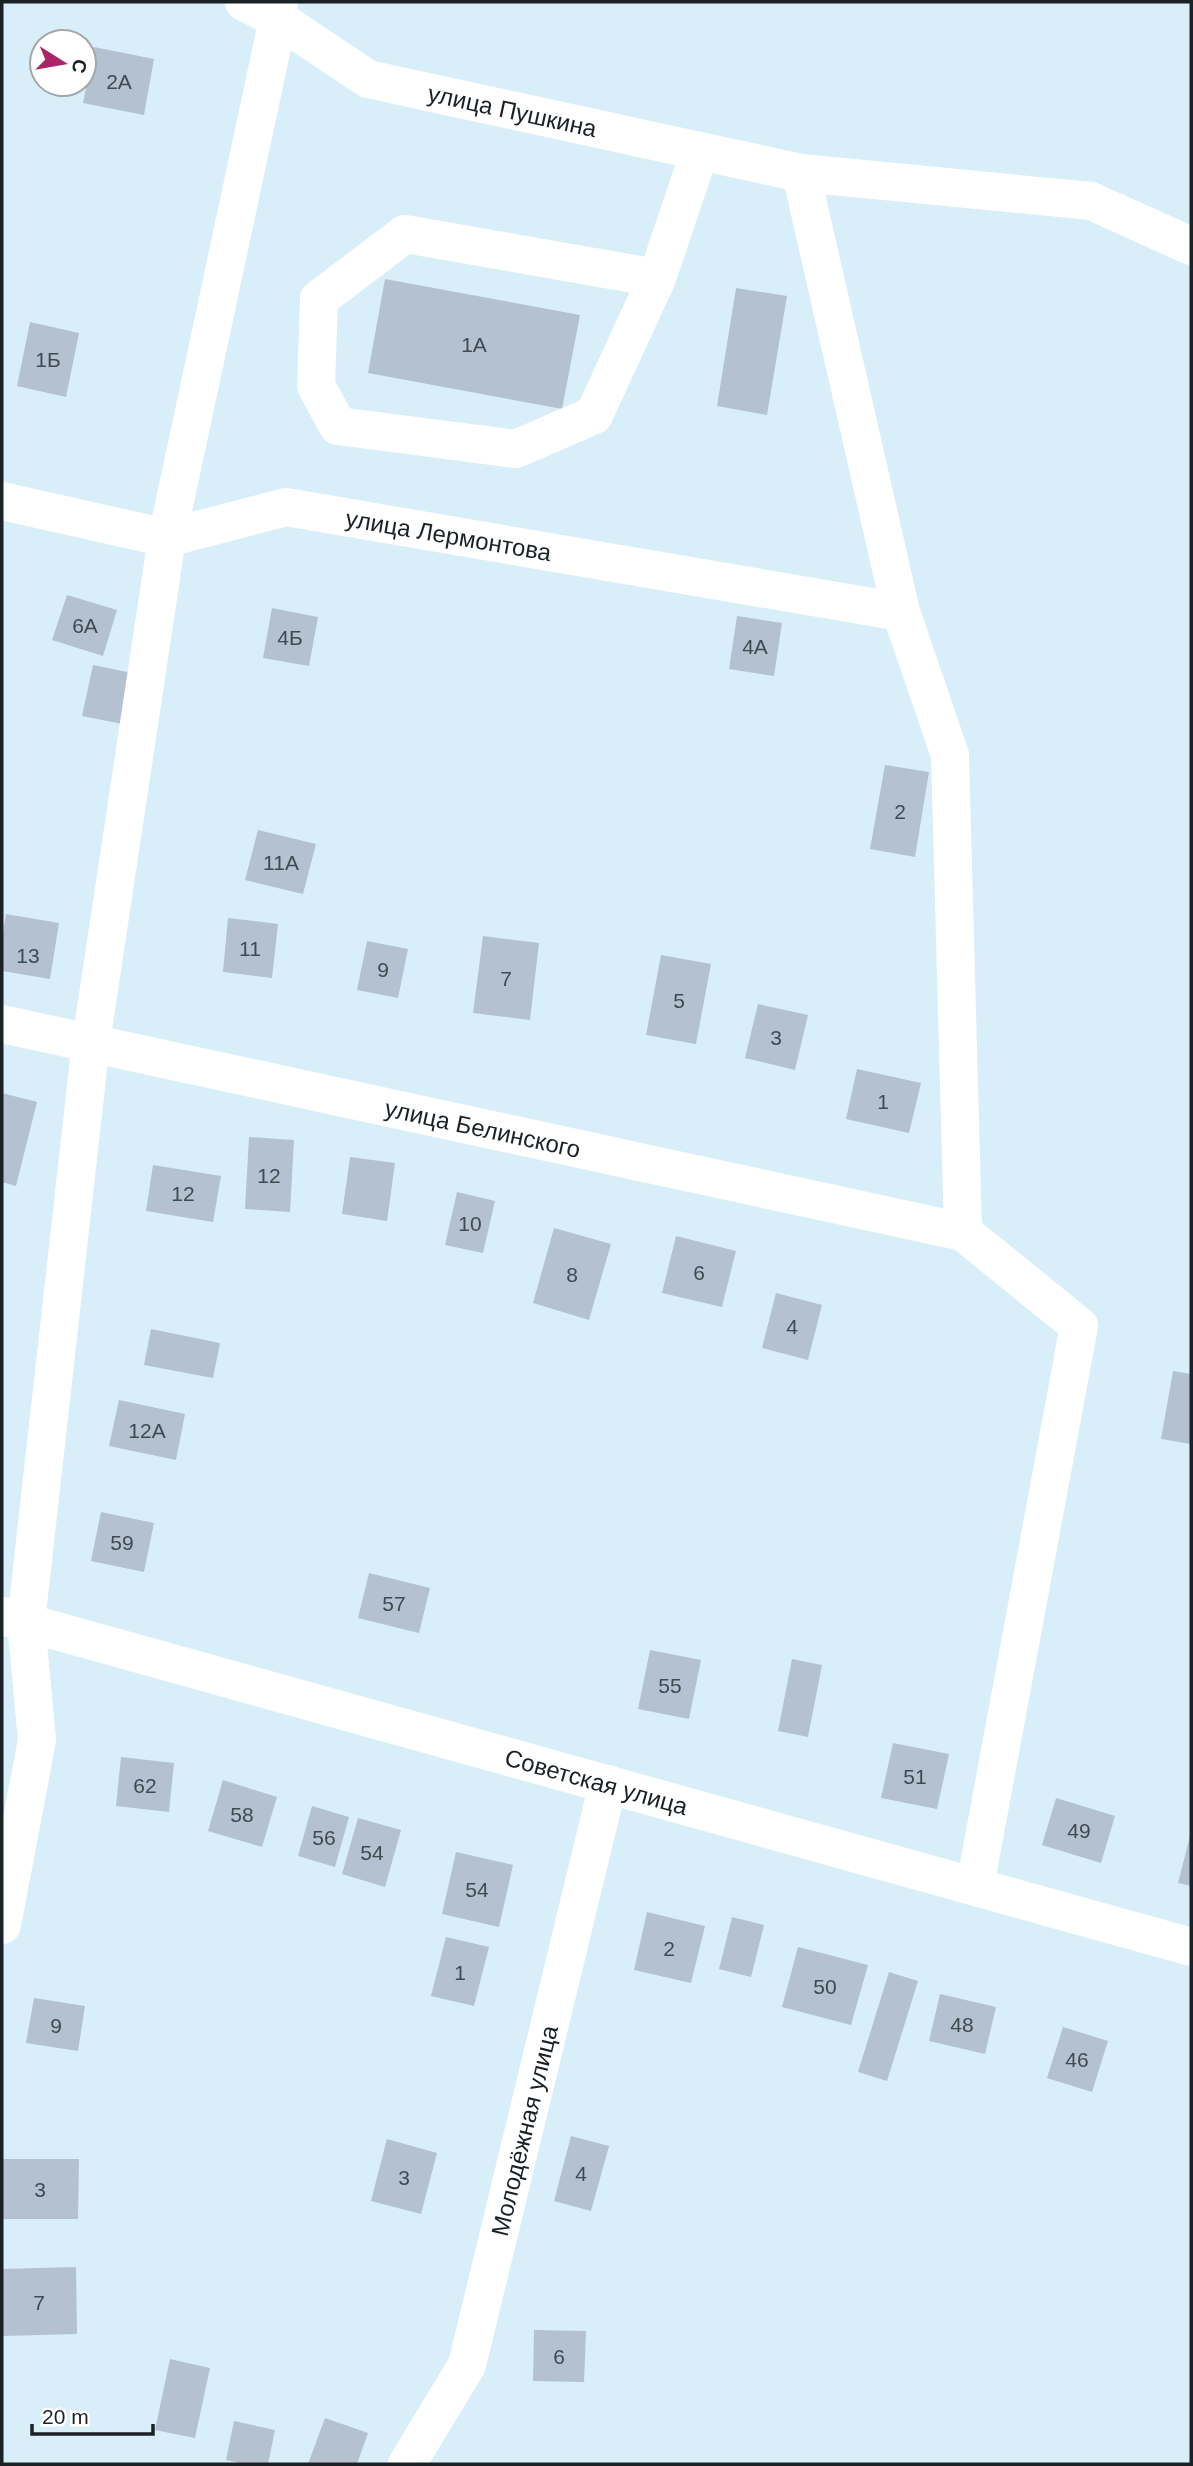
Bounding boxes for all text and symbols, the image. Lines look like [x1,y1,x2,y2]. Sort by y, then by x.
north arrow [28,28,98,98]
text: С [68,57,91,75]
house number: 2А [106,70,132,93]
street label: улица Пушкина [426,79,600,142]
house number: 1А [461,333,487,356]
house number: 1Б [35,348,61,371]
street label: улица Лермонтова [344,504,554,566]
house number: 6А [72,614,98,637]
house number: 4Б [277,626,303,649]
house number: 4А [742,635,768,658]
house number: 2 [894,800,906,823]
house number: 11А [263,851,299,874]
house number: 11 [239,937,261,960]
house number: 13 [16,944,40,967]
house number: 9 [377,958,389,981]
house number: 7 [500,967,512,990]
house number: 5 [673,989,685,1012]
house number: 3 [770,1026,782,1049]
house number: 1 [877,1090,889,1113]
street label: улица Белинского [383,1094,583,1162]
house number: 12 [257,1164,281,1187]
house number: 12 [171,1182,195,1205]
house number: 10 [458,1212,482,1235]
house number: 6 [693,1261,705,1284]
house number: 8 [566,1263,578,1286]
house number: 4 [786,1315,798,1338]
house number: 12А [128,1419,166,1442]
house number: 59 [110,1531,134,1554]
house number: 57 [382,1592,406,1615]
house number: 55 [658,1674,682,1697]
street label: Советская улица [502,1743,691,1820]
house number: 51 [903,1765,927,1788]
house number: 62 [133,1774,157,1797]
house number: 58 [230,1803,254,1826]
house number: 49 [1067,1819,1091,1842]
house number: 56 [312,1826,336,1849]
house number: 54 [360,1841,384,1864]
house number: 54 [465,1878,489,1901]
house number: 2 [663,1937,675,1960]
house number: 1 [454,1961,466,1984]
house number: 50 [813,1975,837,1998]
house number: 48 [950,2013,974,2036]
house number: 9 [50,2014,62,2037]
street label: Молодёжная улица [485,2022,563,2239]
house number: 46 [1065,2048,1089,2071]
house number: 4 [575,2162,587,2185]
house number: 3 [398,2166,410,2189]
house number: 3 [34,2178,46,2201]
house number: 7 [33,2291,45,2314]
house number: 6 [553,2345,565,2368]
scale bar [32,2392,152,2436]
text: 20 m [42,2405,89,2428]

